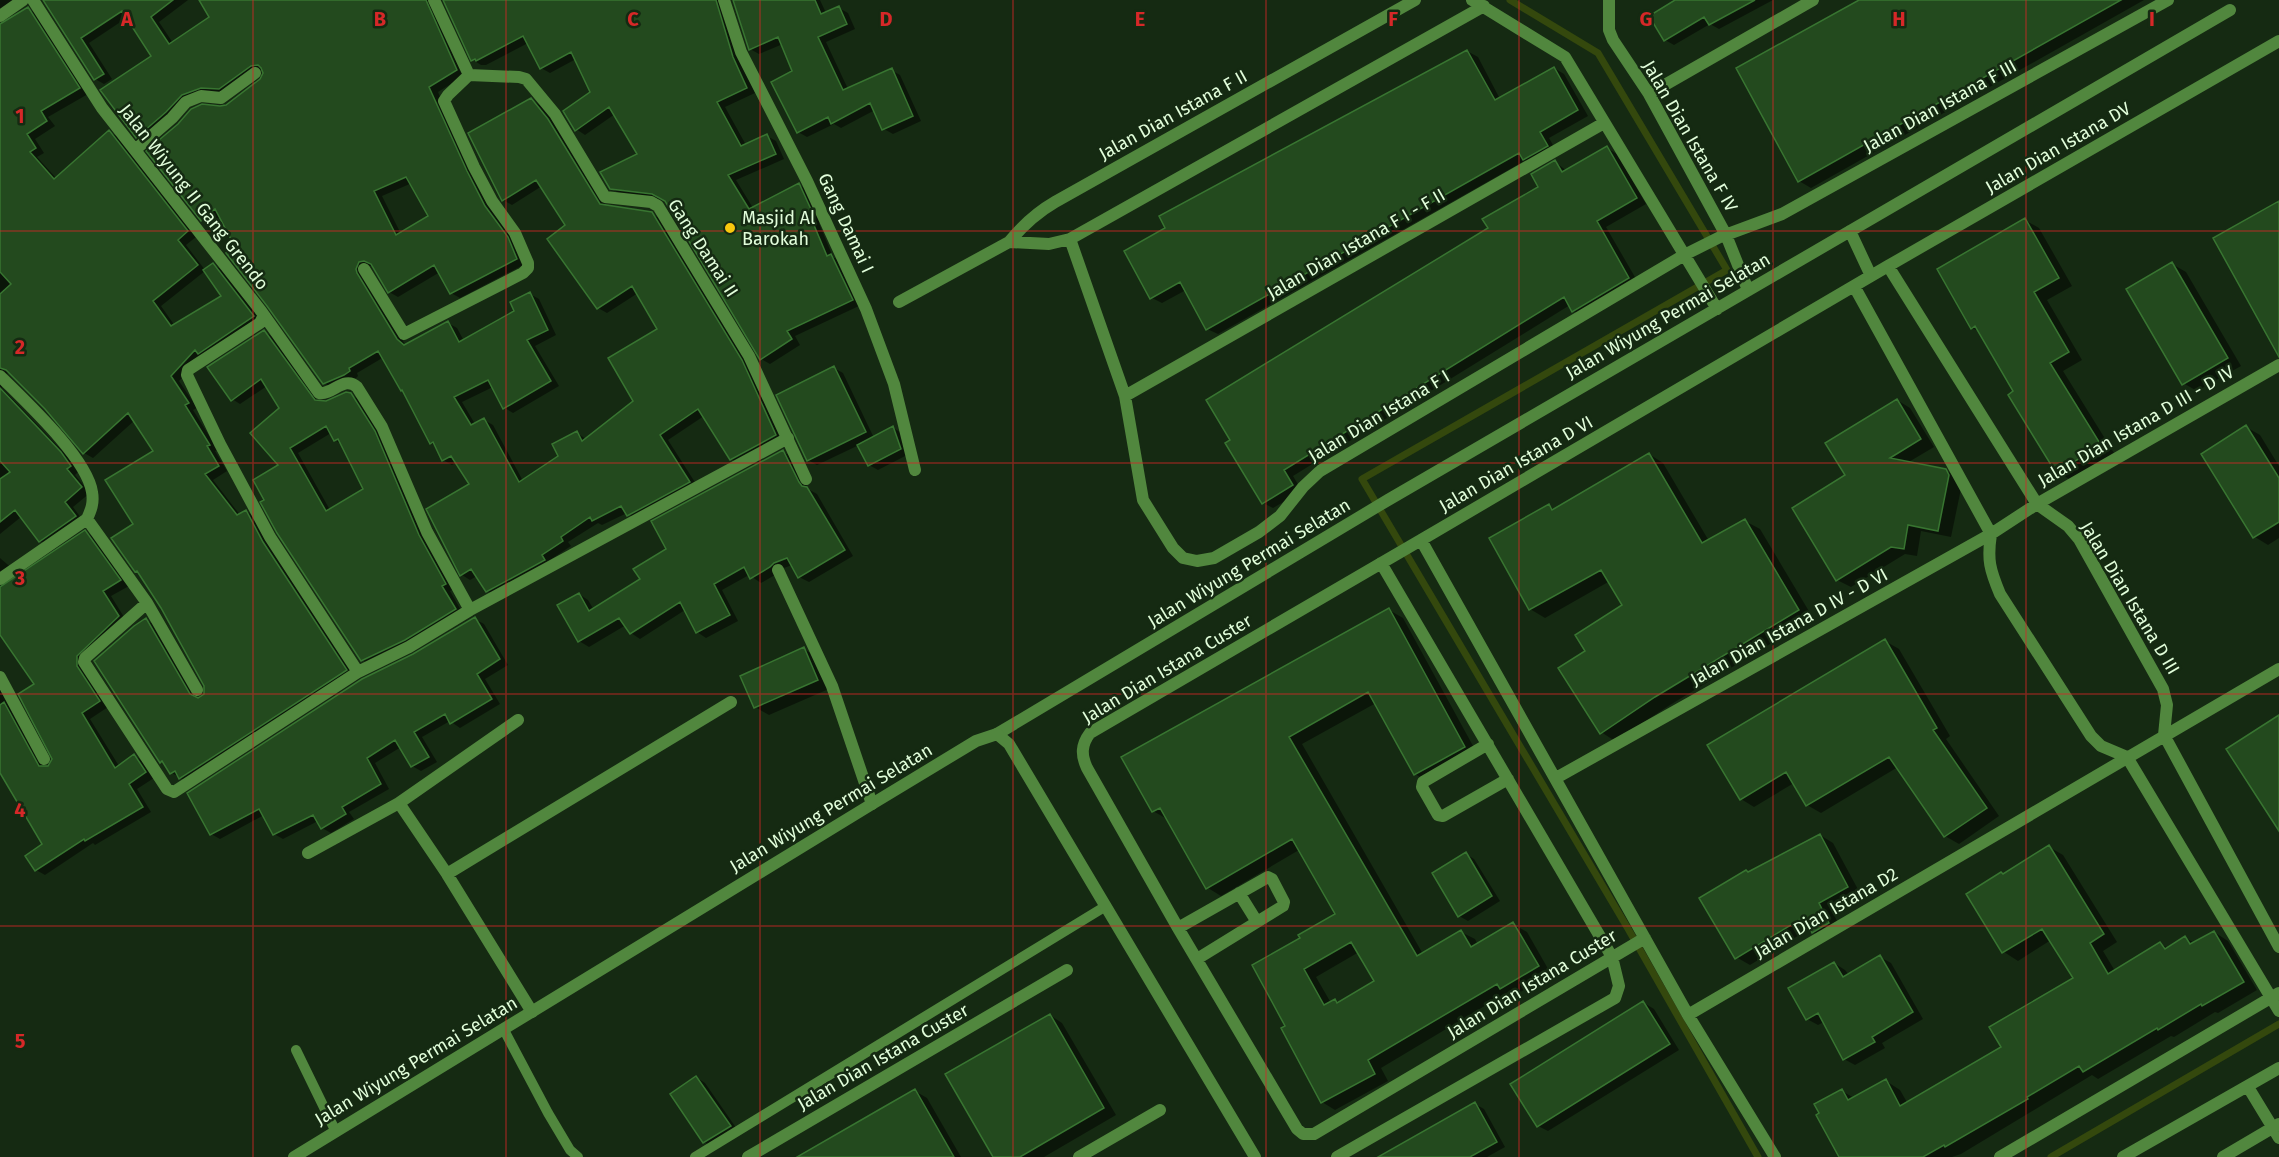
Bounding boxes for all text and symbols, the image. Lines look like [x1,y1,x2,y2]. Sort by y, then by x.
text: A [120,7,134,31]
text: B [374,7,386,31]
text: C [627,7,639,31]
text: D [879,7,893,31]
text: E [1135,7,1145,31]
text: F [1388,7,1398,31]
text: G [1640,7,1652,31]
text: H [1892,7,1906,31]
text: I [2149,7,2155,31]
street label: Jalan Dian Istana F III [1860,55,2020,157]
street label: Jalan Dian Istana F IV [1638,56,1742,216]
street label: Jalan Dian Istana F II [1095,65,1251,165]
street label: Jalan Dian Istana DV [1982,98,2134,198]
street label: Jalan Wiyung II Gang Grendo [115,100,273,294]
text: 1 [15,104,25,128]
street label: Gang Damai I [813,170,879,276]
street label: Jalan Dian Istana F I - F II [1263,184,1449,304]
street label: Gang Damai II [663,195,743,301]
place label: Masjid Al Barokah [742,207,815,250]
marker: Masjid Al Barokah [723,221,737,235]
street label: Jalan Wiyung Permai Selatan [1562,248,1774,384]
text: 2 [15,335,25,359]
street label: Jalan Dian Istana D III - D IV [2034,361,2238,491]
street label: Jalan Dian Istana F I [1304,365,1454,467]
street label: Jalan Dian Istana D VI [1435,411,1597,517]
street label: Jalan Wiyung Permai Selatan [1144,494,1354,632]
street label: Jalan Dian Istana D III [2076,518,2184,678]
street label: Jalan Dian Istana D IV - D VI [1686,563,1892,691]
text: 3 [14,566,25,590]
street label: Jalan Dian Istana Custer [1078,610,1256,728]
street label: Jalan Wiyung Permai Selatan [726,739,936,877]
text: 4 [14,798,26,822]
street label: Jalan Dian Istana D2 [1750,863,1902,963]
street label: Jalan Dian Istana Custer [1443,925,1621,1043]
street label: Jalan Wiyung Permai Selatan [311,992,521,1130]
street label: Jalan Dian Istana Custer [794,999,972,1115]
text: 5 [15,1029,26,1053]

